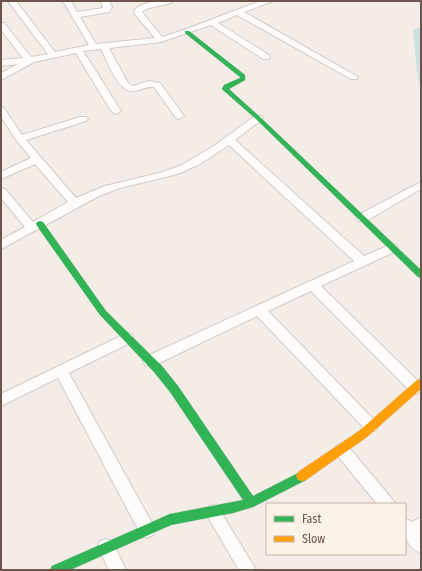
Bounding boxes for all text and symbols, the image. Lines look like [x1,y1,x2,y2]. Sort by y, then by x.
legend [266,503,406,555]
text: Fast [302,512,321,526]
text: Slow [302,532,325,546]

